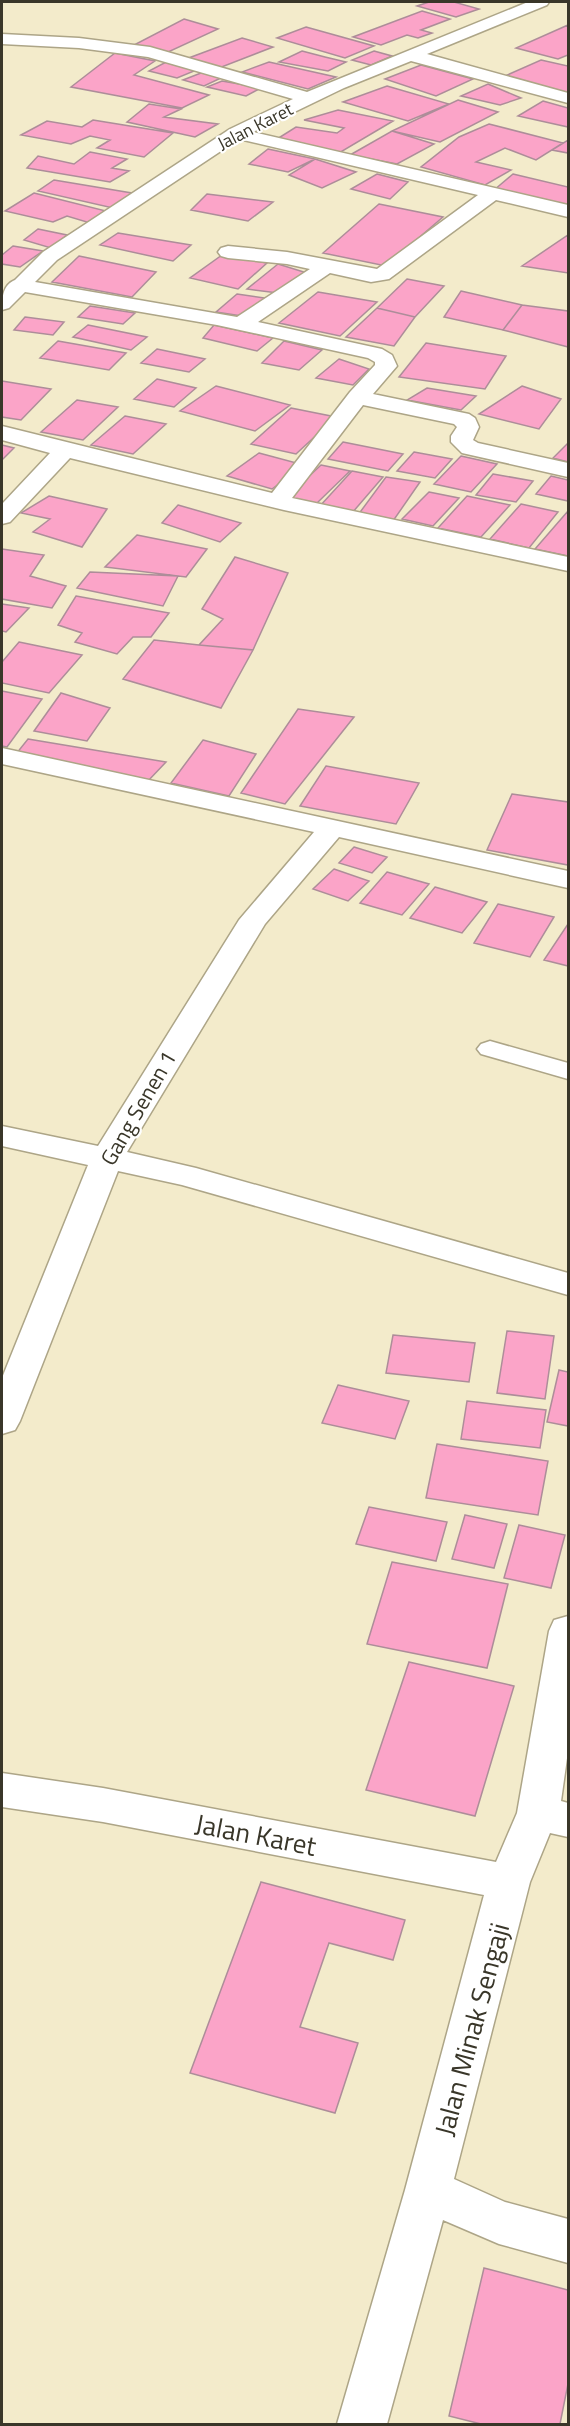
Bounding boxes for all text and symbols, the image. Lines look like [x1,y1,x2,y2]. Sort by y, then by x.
street label: Jalan Karet [212,95,298,157]
street label: Gang Senen 1 [91,1044,185,1172]
street label: Jalan Karet [192,1802,321,1866]
street label: Jalan Minak Sengaji [423,1918,519,2140]

